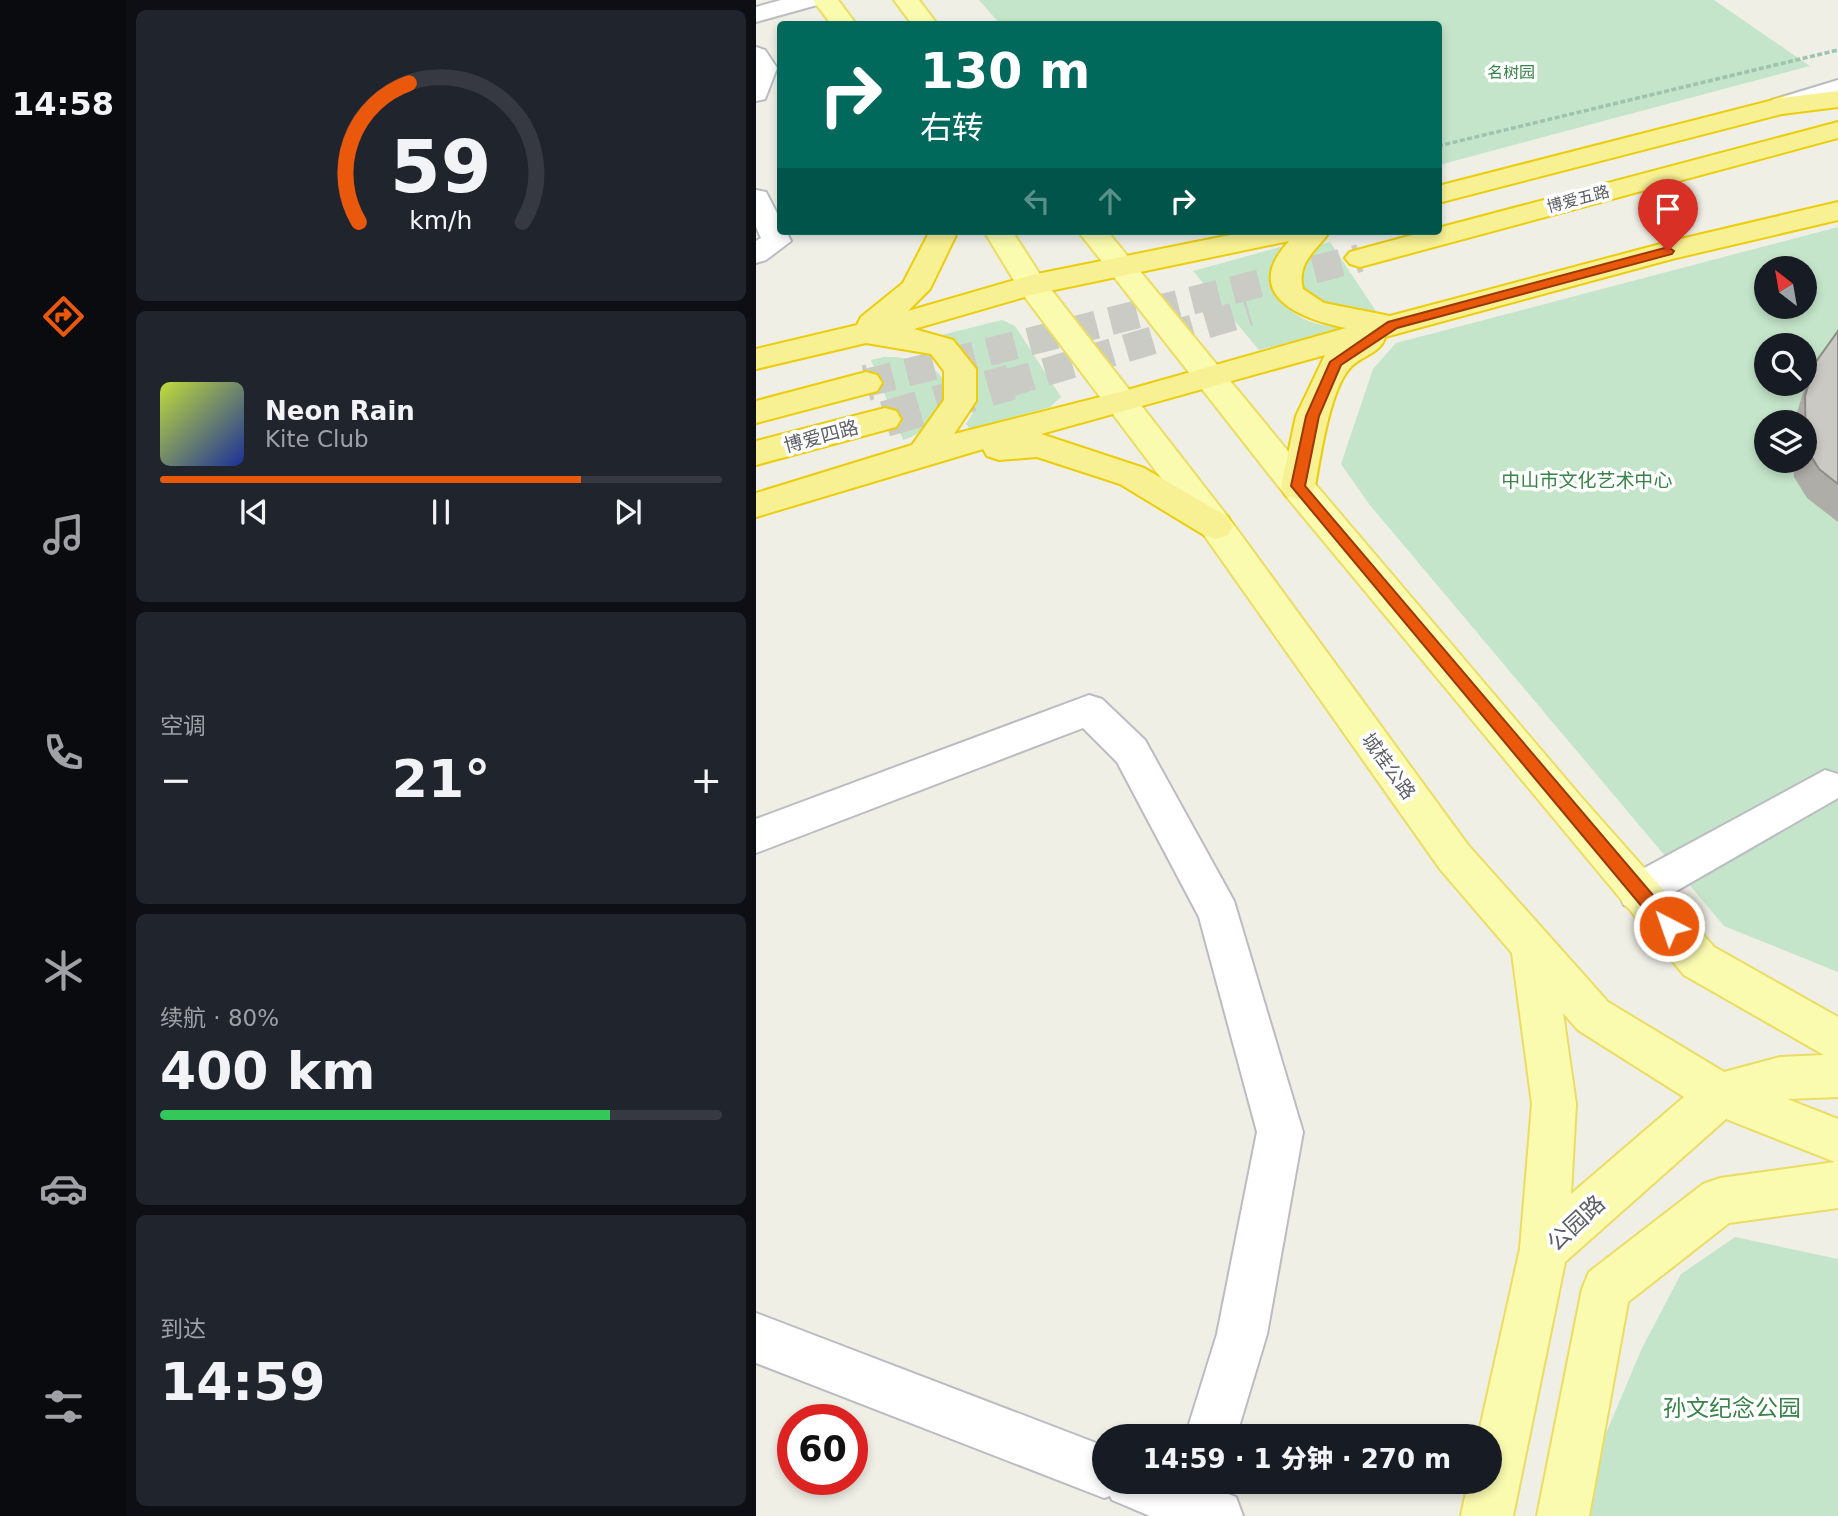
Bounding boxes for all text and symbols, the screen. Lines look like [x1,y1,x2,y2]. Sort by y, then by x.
text: 130 m [920,43,1090,100]
icon: right [805,49,896,140]
park label: 名树园 [1487,63,1535,82]
text: 14:58 [12,85,114,123]
text: 右转 [920,109,984,147]
text: 59 [390,124,492,209]
pin [1638,179,1698,251]
icon: left [1018,182,1056,220]
icon: ahead [1091,182,1129,220]
icon: right [1164,182,1202,220]
street label: 博爱五路 [1545,182,1611,216]
icon: arrive [1649,190,1687,228]
text: km/h [409,205,473,234]
north arrow [1754,256,1816,318]
map controls [1754,256,1817,473]
icon: directions [39,292,88,341]
button: search [1754,333,1817,396]
text: Neon Rain [265,396,415,426]
button: layers [1754,410,1817,473]
street label: 博爱四路 [781,416,861,456]
text: Kite Club [265,426,369,452]
park label: 中山市文化艺术中心 [1501,469,1673,491]
icon: previous [235,493,273,531]
icon: pause [422,493,460,531]
icon: next [609,493,647,531]
icon: music [39,510,88,559]
text: 空调 [160,713,206,739]
icon: phone [39,728,88,777]
street label: 城桂公路 [1358,729,1420,803]
text: 21° [392,749,490,809]
text: − [160,758,192,802]
text: + [690,758,722,802]
position arrow [1632,889,1706,963]
icon: climate [39,946,88,995]
text: 续航 · 80% [160,1005,279,1031]
text: 400 km [160,1041,375,1101]
icon: car [39,1164,88,1213]
street label: 公园路 [1542,1190,1610,1256]
text: 到达 [160,1316,206,1342]
text: 14:59 [160,1352,326,1412]
icon: filters [39,1382,88,1431]
park label: 孙文纪念公园 [1663,1395,1801,1421]
speed limit sign: 60 [777,1404,868,1495]
text: 14:59 · 1 分钟 · 270 m [1143,1444,1451,1474]

